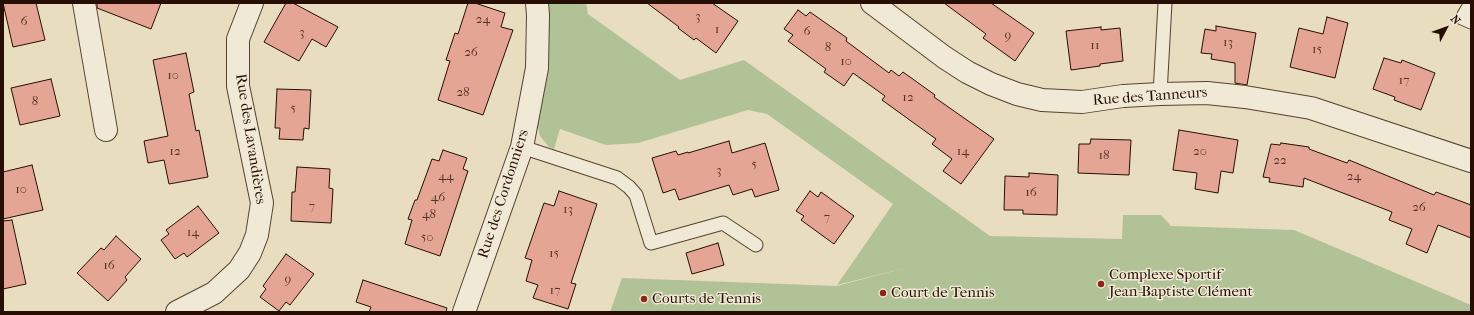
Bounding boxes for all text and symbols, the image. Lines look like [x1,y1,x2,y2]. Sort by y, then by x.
north arrow [1426,8,1466,48]
house number: 3 [695,9,701,25]
house number: 24 [476,12,490,28]
text: N [1448,12,1463,27]
house number: 6 [20,14,28,30]
house number: 1 [715,22,719,38]
house number: 6 [803,24,811,40]
house number: 3 [299,25,305,41]
house number: 9 [1005,28,1011,44]
house number: 13 [1223,35,1233,51]
house number: 11 [1090,38,1100,54]
house number: 8 [825,40,831,56]
house number: 15 [1312,42,1322,58]
house number: 26 [464,45,478,61]
house number: 10 [840,54,852,70]
house number: 10 [167,68,179,84]
street label: Rue des Lavandières [231,72,269,206]
house number: 17 [1399,73,1409,89]
street label: Rue des Tanneurs [1092,84,1208,110]
house number: 28 [456,85,470,101]
house number: 12 [902,90,914,106]
house number: 8 [32,94,38,110]
house number: 5 [290,101,296,117]
street label: Rue des Cordonniers [475,127,533,261]
house number: 12 [169,144,181,160]
house number: 14 [957,144,969,160]
house number: 20 [1193,144,1207,160]
house number: 18 [1098,148,1110,164]
house number: 22 [1273,153,1287,169]
house number: 5 [751,157,757,173]
house number: 3 [716,163,722,179]
house number: 44 [438,169,454,185]
house number: 24 [1347,169,1361,185]
house number: 10 [15,182,27,198]
house number: 16 [1025,185,1037,201]
house number: 46 [431,190,445,206]
house number: 7 [309,199,315,215]
house number: 26 [1412,200,1426,216]
house number: 13 [563,202,573,218]
house number: 48 [422,207,436,223]
house number: 7 [824,210,830,226]
house number: 14 [187,225,199,241]
house number: 50 [421,230,433,246]
house number: 15 [549,246,559,262]
house number: 16 [103,258,115,274]
place label: Complexe Sportif Jean-Baptiste Clément [1109,266,1253,301]
house number: 9 [285,272,291,288]
marker: Complexe Sportif Jean-Baptiste Clément [1096,279,1106,289]
house number: 17 [550,283,560,299]
place label: Court de Tennis [891,284,995,302]
marker: Court de Tennis [878,288,888,298]
place label: Courts de Tennis [652,290,761,308]
marker: Courts de Tennis [639,294,649,304]

